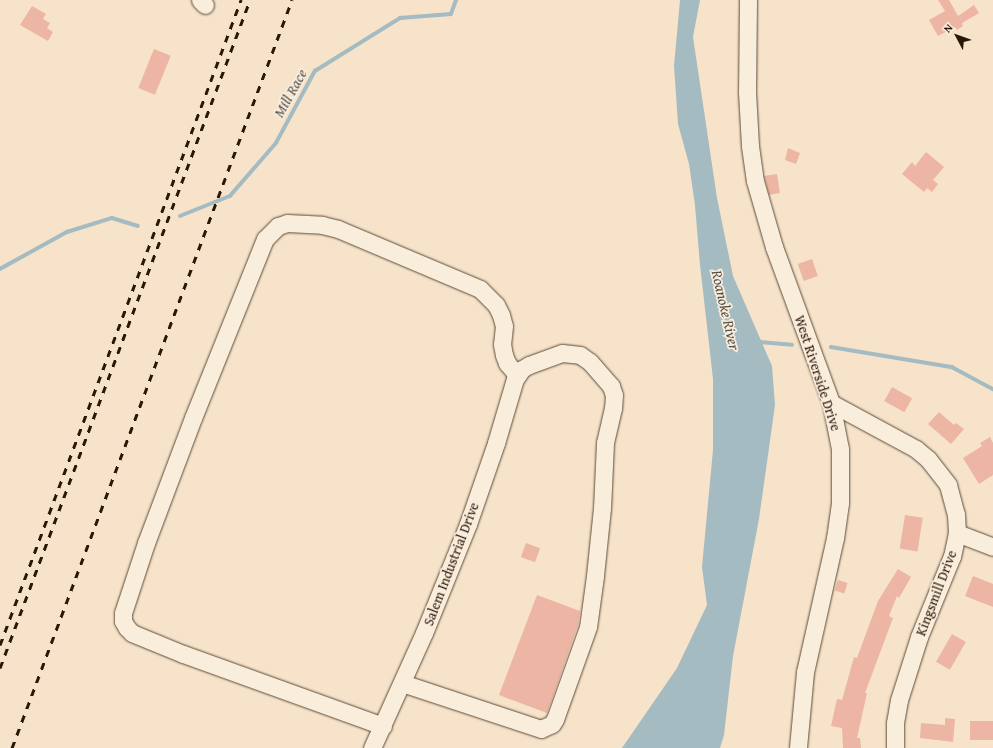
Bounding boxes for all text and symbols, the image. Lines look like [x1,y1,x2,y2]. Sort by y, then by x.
north arrow [937,16,977,56]
text: N [939,20,956,36]
water label: Mill Race [269,66,311,120]
water label: Roanoke River [708,268,744,352]
street label: West Riverside Drive [791,313,845,433]
street label: Salem Industrial Drive [420,500,482,628]
street label: Kingsmill Drive [912,548,960,638]

